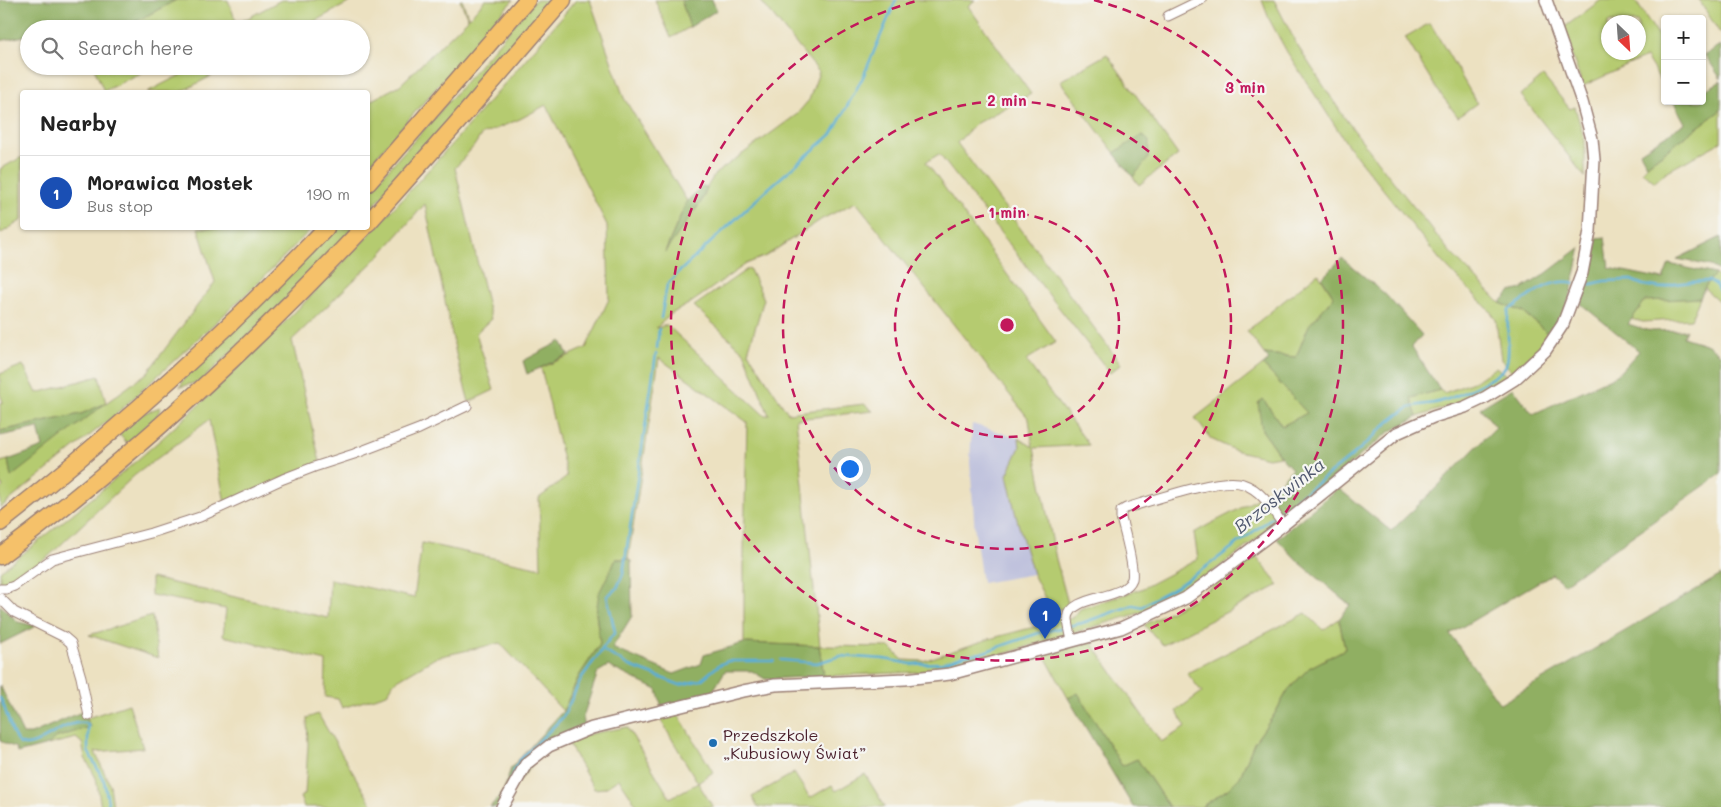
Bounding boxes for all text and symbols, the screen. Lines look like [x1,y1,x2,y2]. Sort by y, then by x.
north arrow [1601,15,1646,60]
map controls [1661,15,1706,105]
button: + [1661,15,1706,60]
search box [20,20,370,75]
icon: search [38,34,66,62]
text: Search here [78,35,194,60]
button: − [1661,60,1706,105]
text: 3 min [1225,77,1265,97]
text: 2 min [987,90,1027,110]
text: Nearby [40,109,117,136]
text: Morawica Mostek [87,170,253,195]
text: 1 [52,183,60,204]
text: 190 m [306,183,350,204]
text: Bus stop [87,195,153,216]
text: 1 min [988,202,1026,222]
centre of rings [998,316,1016,334]
water label: Brzoskwinka [1228,452,1330,538]
your location [837,456,863,482]
pin: 1 [1029,598,1061,639]
place label: Przedszkole „Kubusiowy Świat” [723,724,866,763]
marker: Przedszkole „Kubusiowy Świat” [707,737,719,749]

